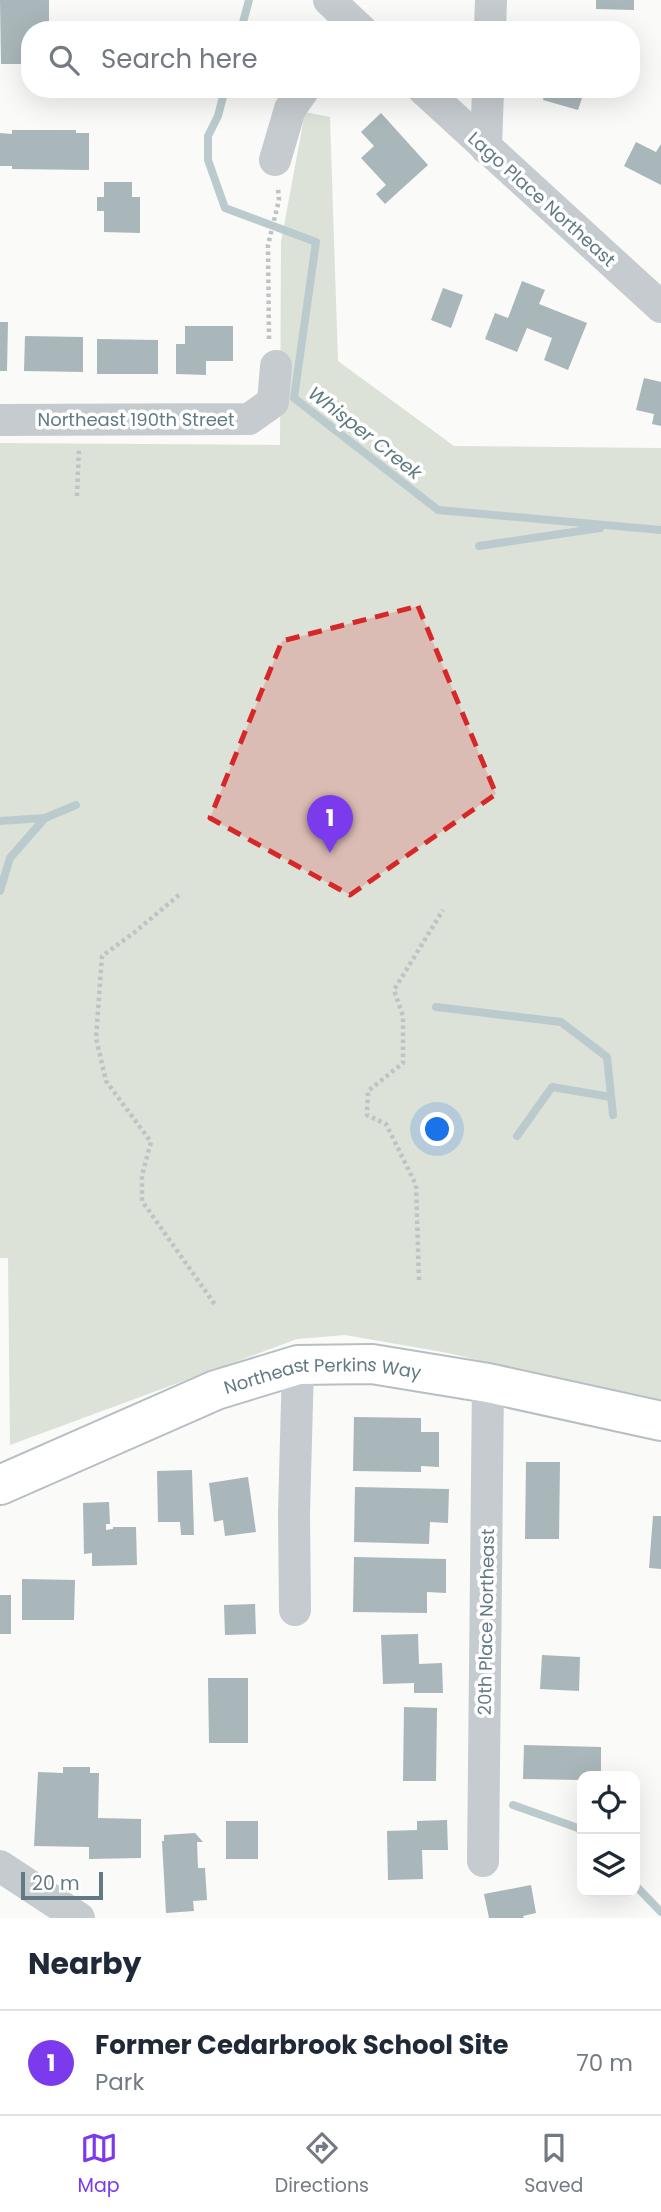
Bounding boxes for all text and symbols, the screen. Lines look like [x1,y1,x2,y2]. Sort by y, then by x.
search box [21,21,640,98]
icon: search [45,41,83,79]
text: Search here [101,41,258,77]
street label: Lago Place Northeast [463,126,621,272]
water label: Whisper Creek [302,380,429,487]
street label: Northeast 190th Street [37,407,235,432]
pin: 1 [307,795,353,853]
your location [420,1112,454,1146]
street label: Northeast Perkins Way [221,1351,423,1399]
street label: 20th Place Northeast [472,1528,500,1716]
map controls [577,1771,640,1897]
button: locate [577,1771,640,1834]
button: layers [577,1834,640,1897]
scale bar [21,1869,103,1901]
text: 20 m [32,1870,80,1897]
text: Nearby [28,1942,142,1985]
text: Former Cedarbrook School Site [95,2027,509,2063]
text: 1 [47,2047,55,2079]
text: 70 m [576,2047,633,2079]
text: Park [95,2066,144,2098]
tab: Map [78,2129,120,2200]
tab: Directions [275,2129,369,2200]
tab: Saved [524,2129,583,2200]

